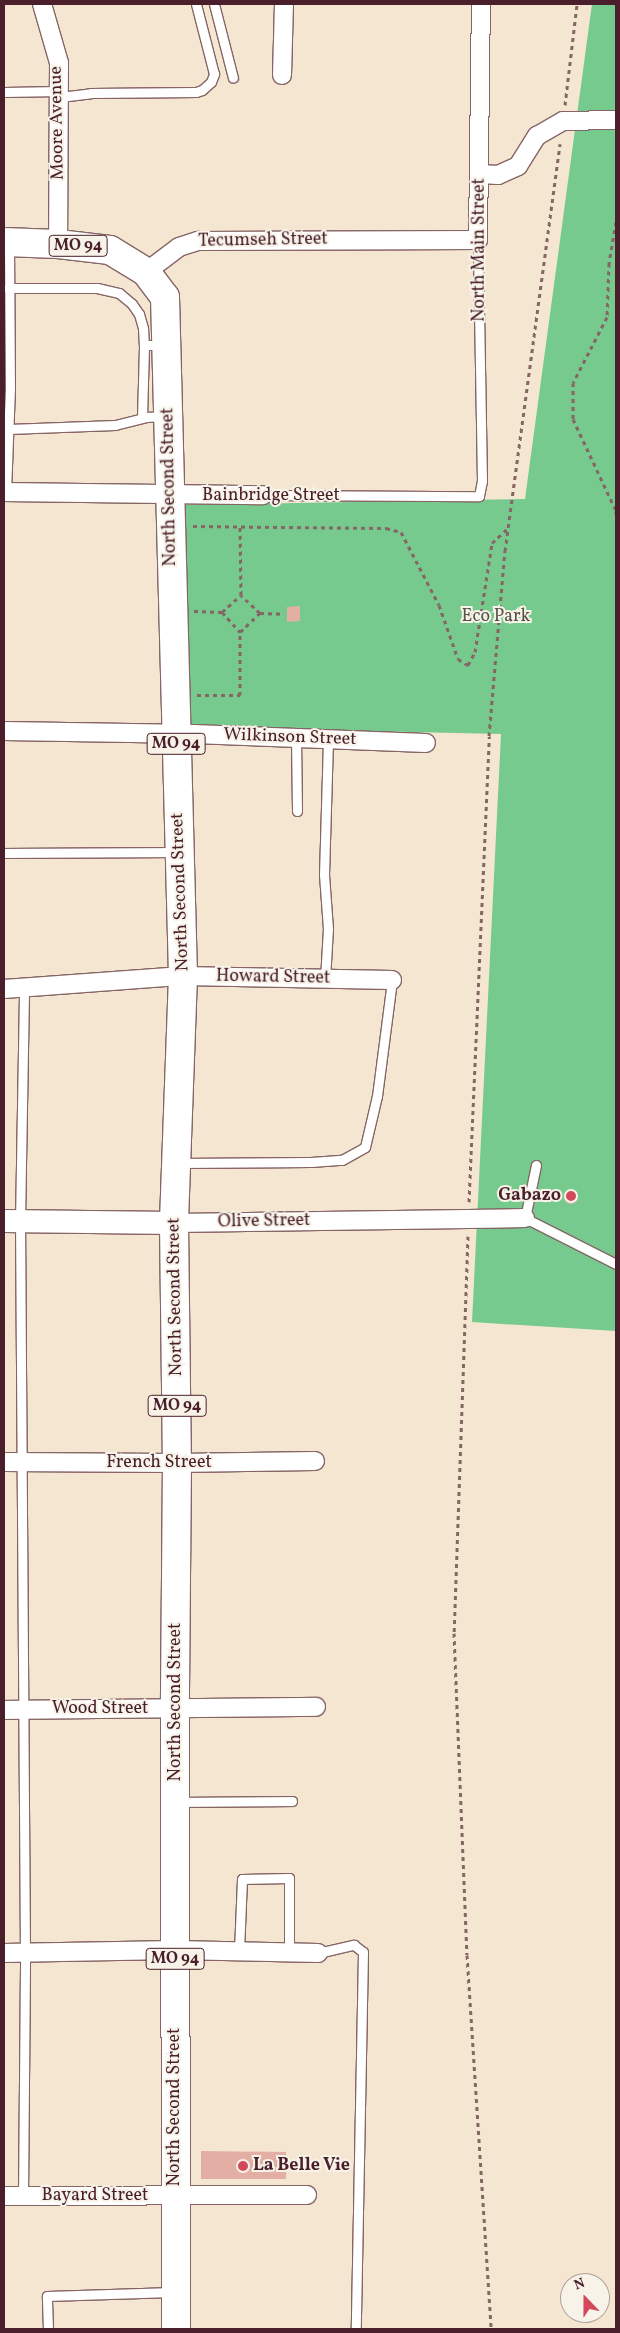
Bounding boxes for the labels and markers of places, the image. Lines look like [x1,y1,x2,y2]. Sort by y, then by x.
place label: Gabazo [498,1185,561,1207]
marker: Gabazo [565,1190,577,1202]
place label: La Belle Vie [253,2155,351,2177]
marker: La Belle Vie [237,2160,249,2172]

